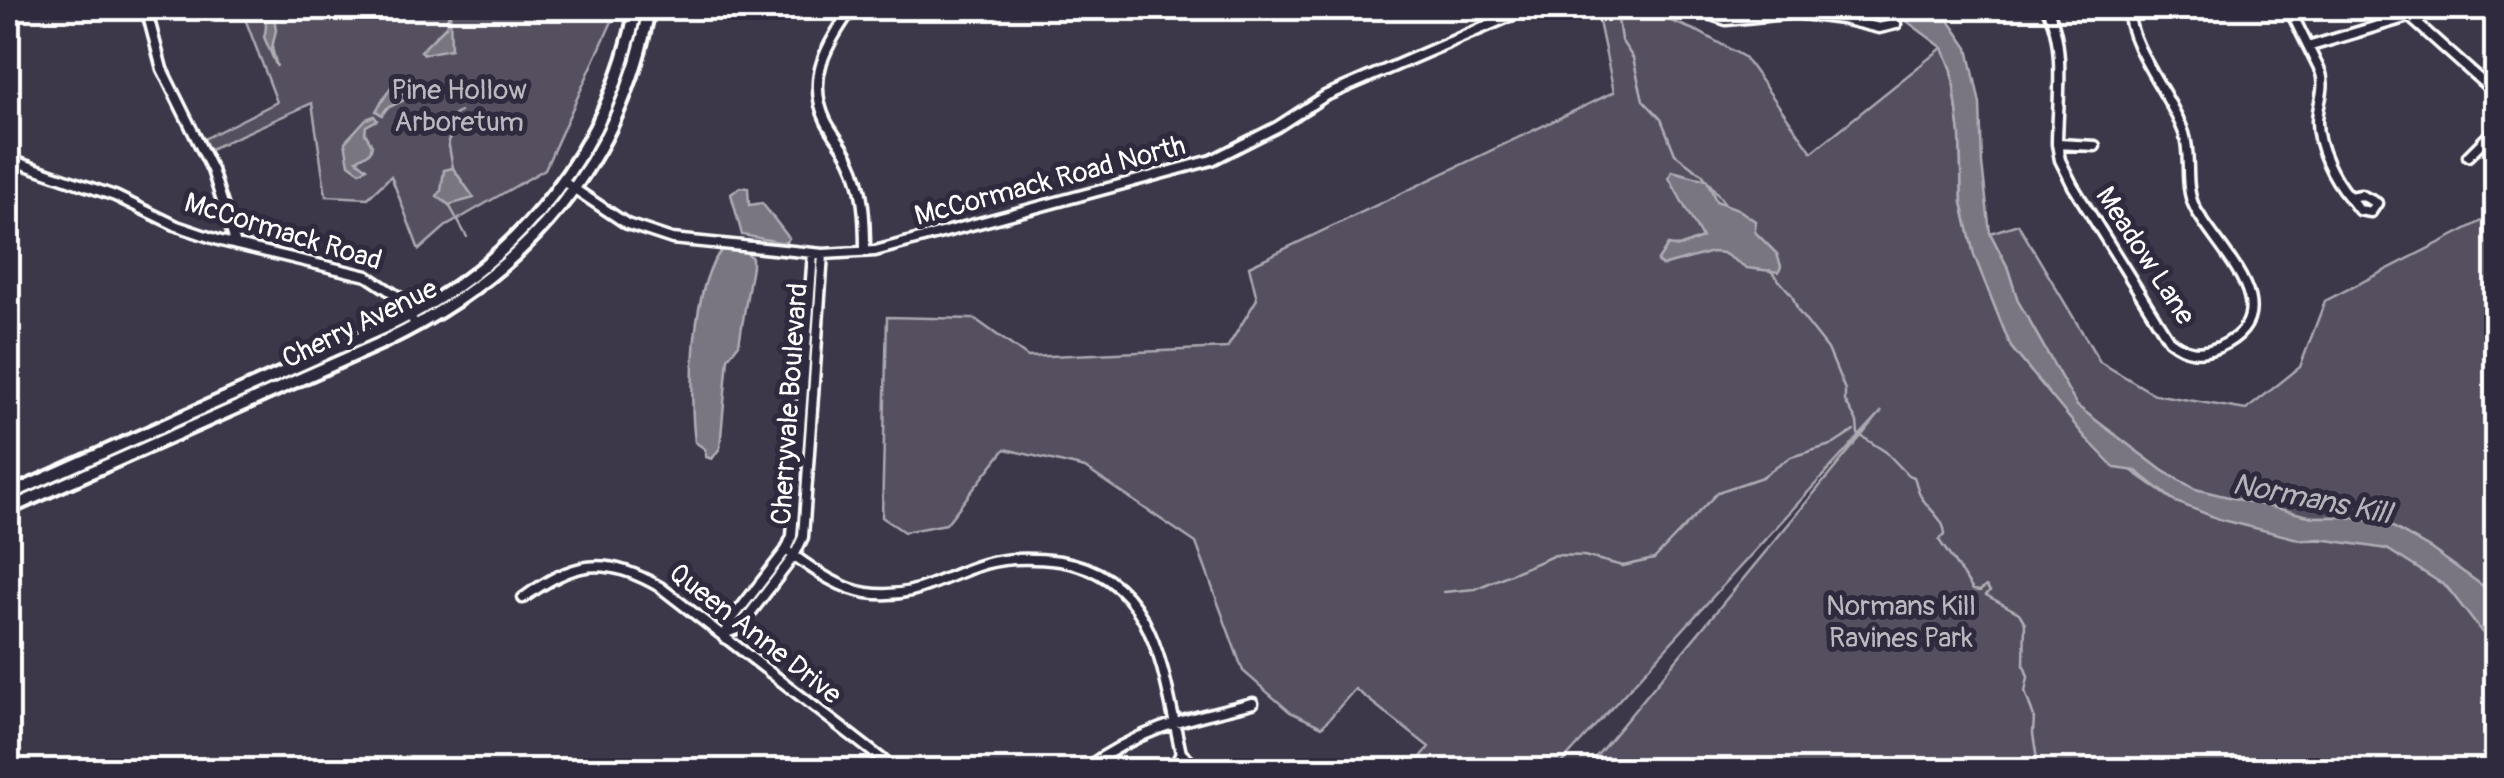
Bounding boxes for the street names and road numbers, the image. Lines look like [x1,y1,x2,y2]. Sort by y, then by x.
street label: McCormack Road North [911,128,1189,234]
street label: Meadow Lane [2087,180,2203,332]
street label: McCormack Road [180,185,386,279]
street label: Cherry Avenue [277,271,443,377]
street label: Cherryvale Boulevard [764,282,816,526]
street label: Queen Anne Drive [662,556,849,712]

